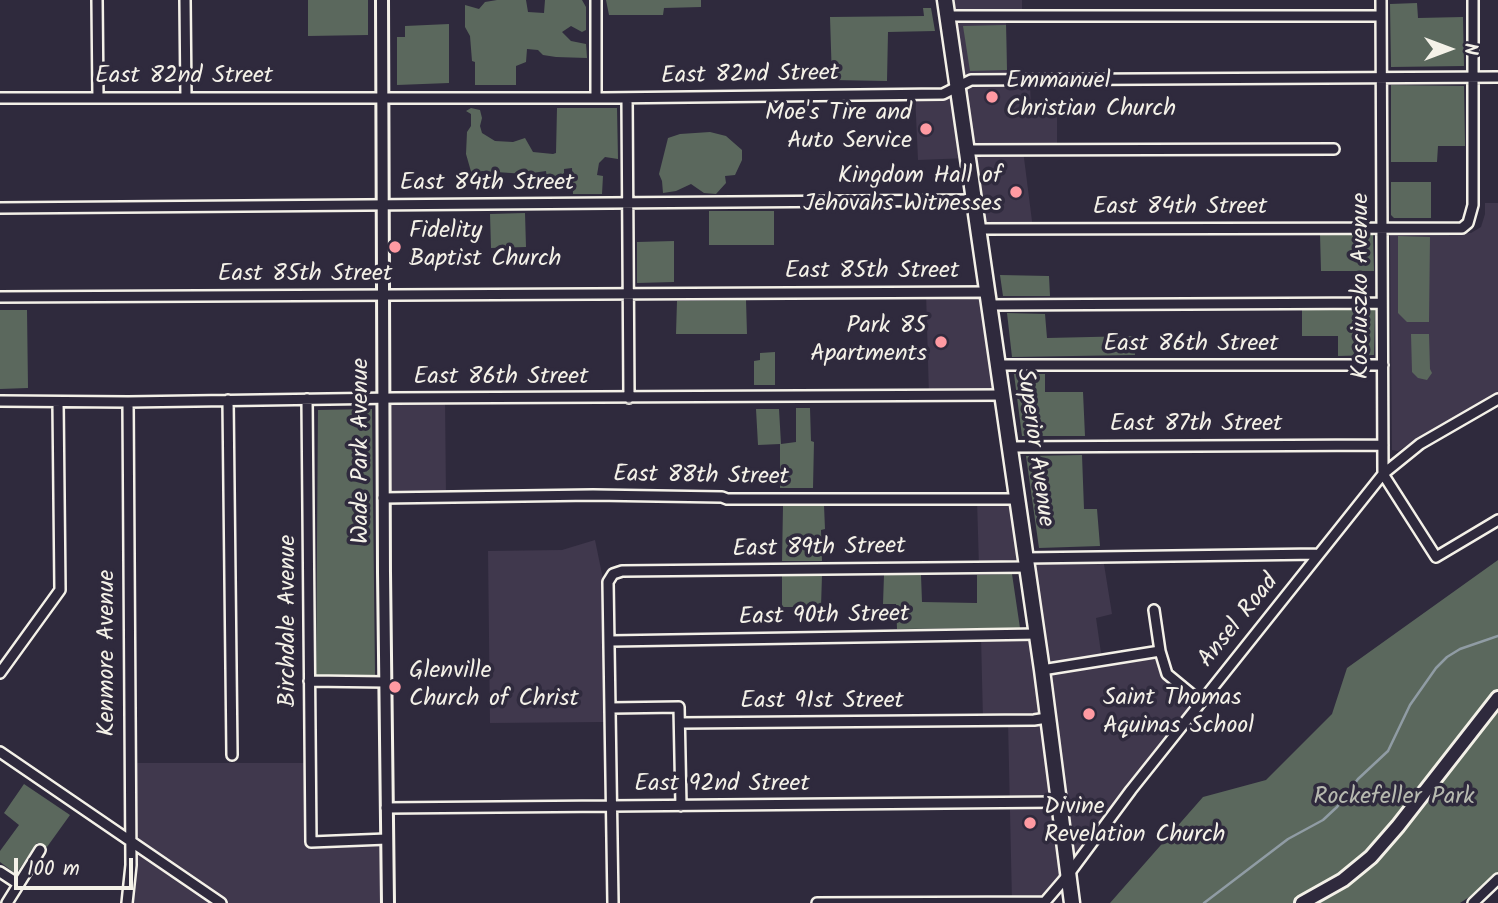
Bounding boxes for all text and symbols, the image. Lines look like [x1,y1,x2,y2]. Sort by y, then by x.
north arrow [1414,14,1484,84]
text: N [1455,43,1485,55]
street label: East 82nd Street [661,61,839,93]
street label: East 82nd Street [95,64,273,92]
place label: Emmanuel Christian Church [1006,69,1176,125]
marker: Emmanuel Christian Church [984,89,1000,105]
place label: Moe's Tire and Auto Service [765,101,912,157]
marker: Moe's Tire and Auto Service [918,121,934,137]
place label: Kingdom Hall of Jehovahs Witnesses [803,164,1002,220]
street label: East 84th Street [400,171,574,199]
marker: Kingdom Hall of Jehovahs Witnesses [1008,184,1024,200]
street label: Kosciuszko Avenue [1349,193,1377,379]
street label: East 84th Street [1093,195,1267,223]
place label: Fidelity Baptist Church [409,219,561,275]
marker: Fidelity Baptist Church [387,239,403,255]
street label: East 85th Street [785,259,959,287]
street label: East 85th Street [218,262,392,290]
place label: Park 85 Apartments [810,314,927,370]
street label: East 86th Street [1104,332,1278,360]
marker: Park 85 Apartments [933,334,949,350]
street label: Wade Park Avenue [349,358,377,544]
street label: East 86th Street [414,365,588,393]
street label: Superior Avenue [1008,367,1058,529]
street label: East 87th Street [1110,412,1282,440]
street label: East 88th Street [613,462,789,494]
street label: East 89th Street [732,534,906,566]
street label: Birchdale Avenue [276,535,304,707]
street label: Ansel Road [1194,569,1286,675]
street label: Kenmore Avenue [95,570,123,736]
street label: East 90th Street [738,602,910,634]
place label: Glenville Church of Christ [409,659,579,715]
marker: Glenville Church of Christ [387,679,403,695]
place label: Saint Thomas Aquinas School [1103,686,1254,742]
street label: East 91st Street [740,689,904,717]
marker: Saint Thomas Aquinas School [1081,706,1097,722]
street label: East 92nd Street [634,772,810,800]
park label: Rockefeller Park [1313,785,1475,813]
place label: Divine Revelation Church [1044,795,1225,851]
marker: Divine Revelation Church [1022,815,1038,831]
scale bar [18,844,136,888]
text: 100 m [27,853,80,886]

